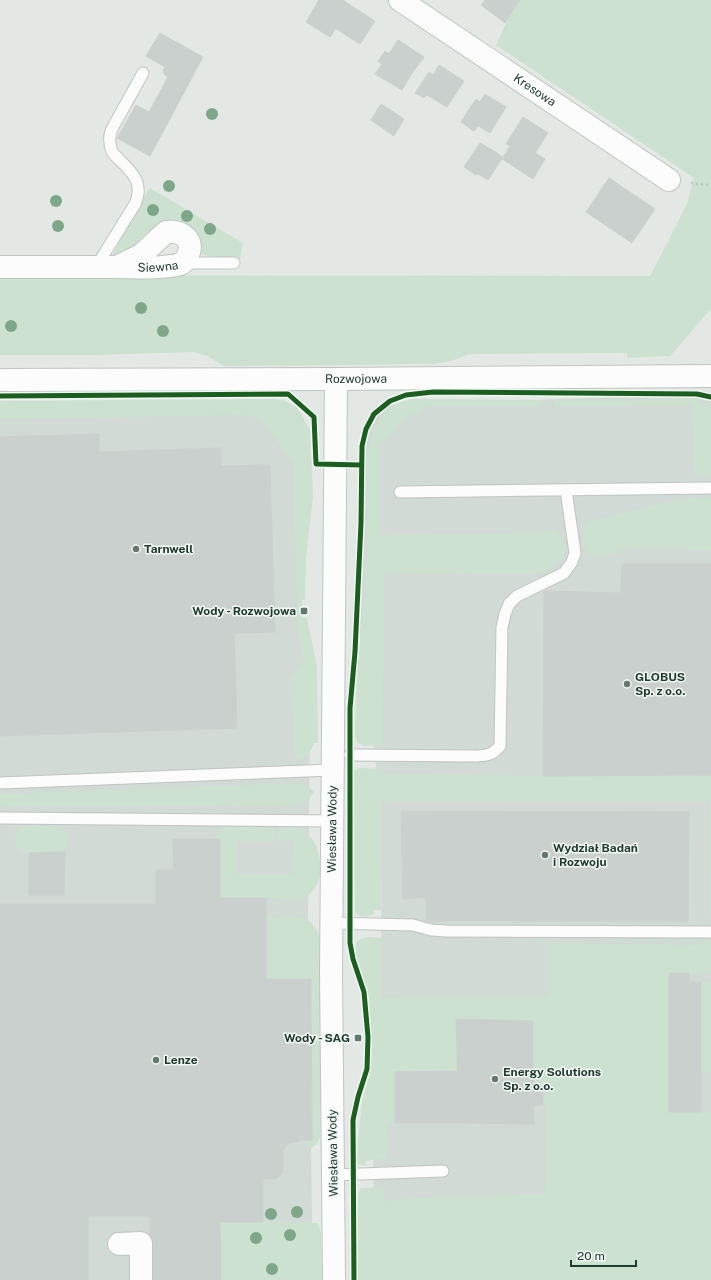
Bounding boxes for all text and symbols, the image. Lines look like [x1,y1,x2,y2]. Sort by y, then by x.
street label: Kresowa [511,71,559,109]
street label: Siewna [138,258,179,275]
street label: Rozwojowa [325,372,387,386]
place label: Tarnwell [144,542,193,556]
marker: Tarnwell [131,544,141,554]
place label: Wody - Rozwojowa [192,604,296,618]
marker: Wody - Rozwojowa [299,606,309,616]
place label: GLOBUS Sp. z o.o. [635,670,685,698]
marker: GLOBUS Sp. z o.o. [622,679,632,689]
street label: Wiesława Wody [325,785,340,873]
place label: Wydział Badań i Rozwoju [553,841,638,869]
marker: Wydział Badań i Rozwoju [540,850,550,860]
place label: Wody - SAG [284,1031,350,1045]
marker: Wody - SAG [353,1033,363,1043]
place label: Lenze [164,1053,198,1067]
marker: Lenze [151,1055,161,1065]
place label: Energy Solutions Sp. z o.o. [503,1065,601,1093]
marker: Energy Solutions Sp. z o.o. [490,1074,500,1084]
street label: Wiesława Wody [325,1109,341,1197]
scale bar [571,1242,636,1268]
text: 20 m [577,1249,605,1263]

